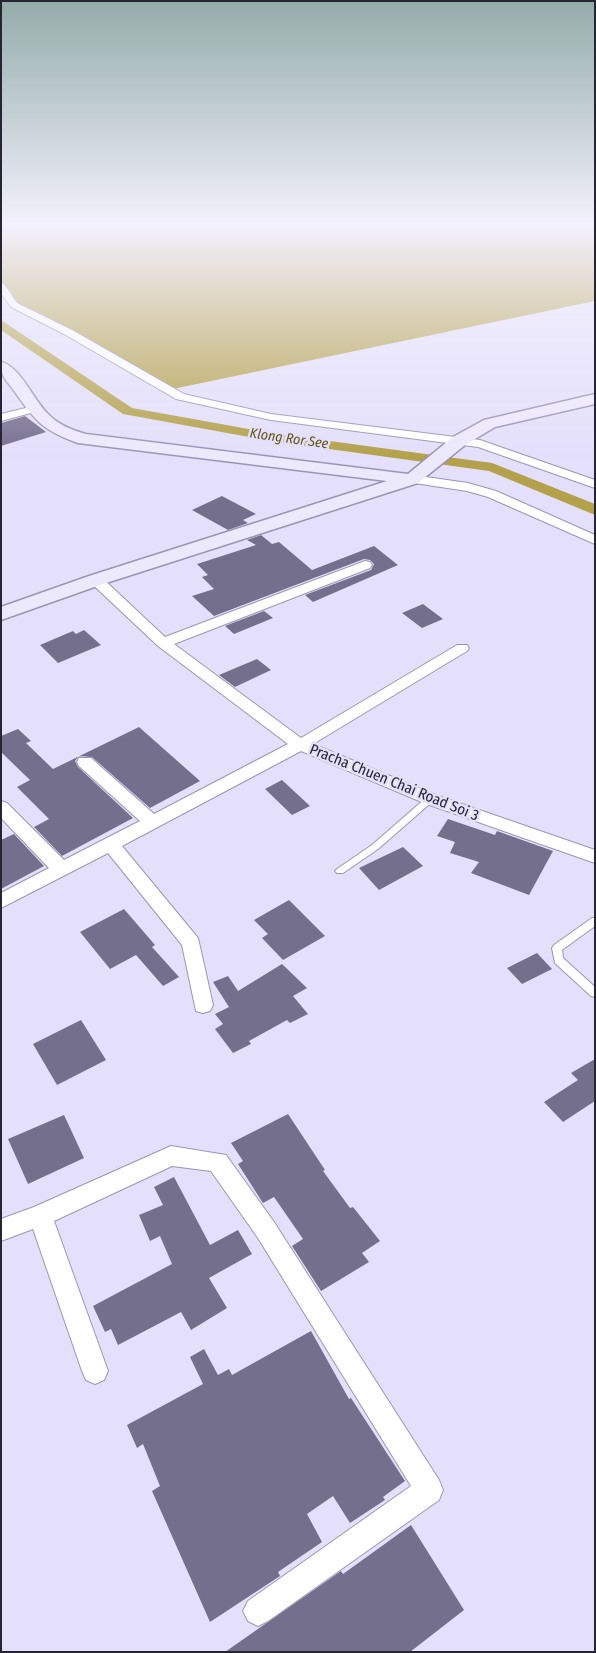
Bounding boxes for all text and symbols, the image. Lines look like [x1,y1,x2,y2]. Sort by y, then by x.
water label: Klong Ror See [249,425,329,453]
street label: Pracha Chuen Chai Road Soi 3 [307,741,481,825]

